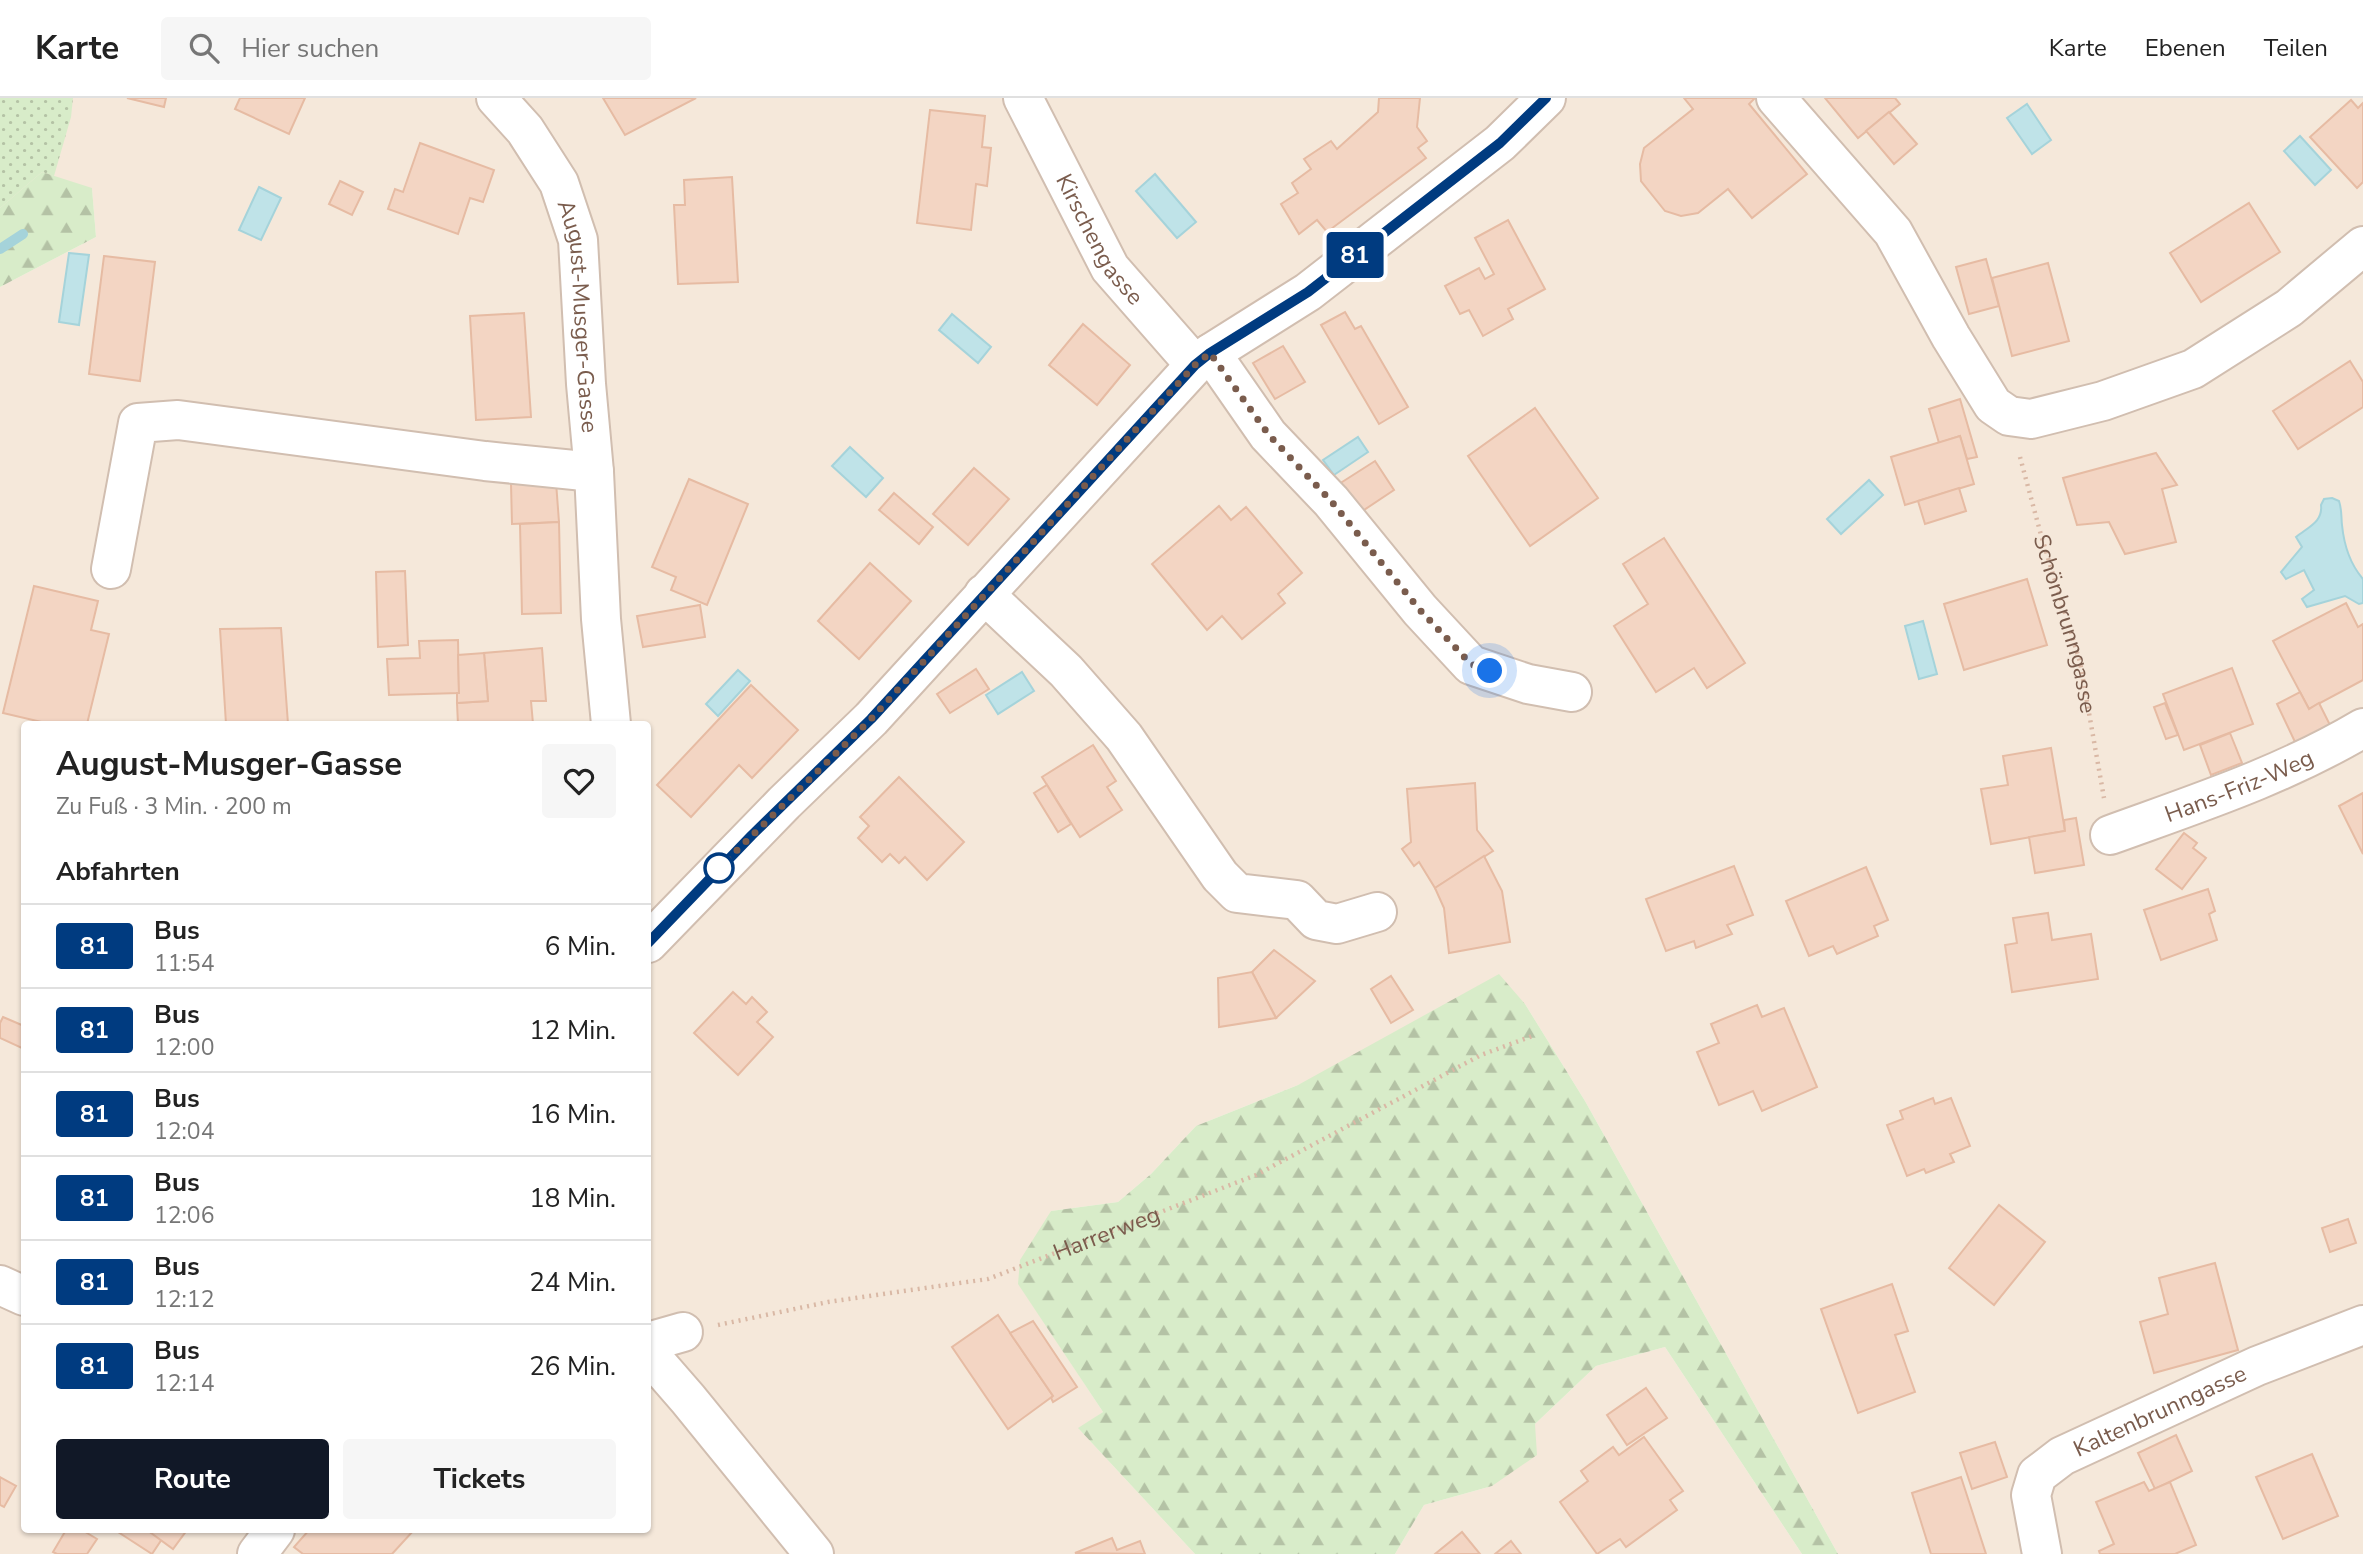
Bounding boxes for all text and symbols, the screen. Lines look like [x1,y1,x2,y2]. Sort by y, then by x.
search box [161,17,651,80]
text: Karte [35,26,119,71]
icon: search [185,29,223,67]
text: Hier suchen [241,31,379,66]
text: Karte [2049,32,2107,64]
text: Ebenen [2145,32,2226,64]
text: Teilen [2264,32,2328,64]
street label: Kirschengasse [1048,169,1150,312]
street label: August-Musger-Gasse [550,196,605,434]
line badge: 81 [1324,232,1386,278]
text: 81 [1341,239,1369,271]
street label: Schönbrunngasse [2026,531,2104,716]
your location [1472,653,1507,688]
text: August-Musger-Gasse [56,742,402,787]
street label: Hans-Friz-Weg [2161,742,2319,830]
button: heart [542,744,616,818]
text: Zu Fuß · 3 Min. · 200 m [56,791,292,822]
unlabelled marker [704,853,734,883]
text: Abfahrten [56,854,180,889]
text: Bus [154,913,200,948]
text: 6 Min. [545,929,616,964]
text: 81 [80,930,109,962]
text: 11:54 [154,948,214,979]
text: Bus [154,997,200,1032]
text: 12 Min. [529,1013,616,1048]
text: 81 [80,1014,109,1046]
text: 12:00 [154,1032,214,1063]
text: Bus [154,1081,200,1116]
text: 16 Min. [529,1097,616,1132]
text: 81 [80,1098,109,1130]
text: 12:04 [154,1116,214,1147]
text: Bus [154,1165,200,1200]
text: 18 Min. [529,1181,616,1216]
text: 81 [80,1182,109,1214]
street label: Harrerweg [1049,1199,1164,1268]
text: 12:06 [154,1200,214,1231]
text: Bus [154,1249,200,1284]
text: 24 Min. [529,1265,616,1300]
text: 81 [80,1266,109,1298]
text: 12:12 [154,1284,214,1315]
text: Bus [154,1333,200,1368]
text: 26 Min. [529,1349,616,1384]
text: 81 [80,1350,109,1382]
street label: Kaltenbrunngasse [2068,1358,2252,1465]
text: 12:14 [154,1368,214,1399]
button: Route [56,1439,329,1519]
button: Tickets [343,1439,616,1519]

